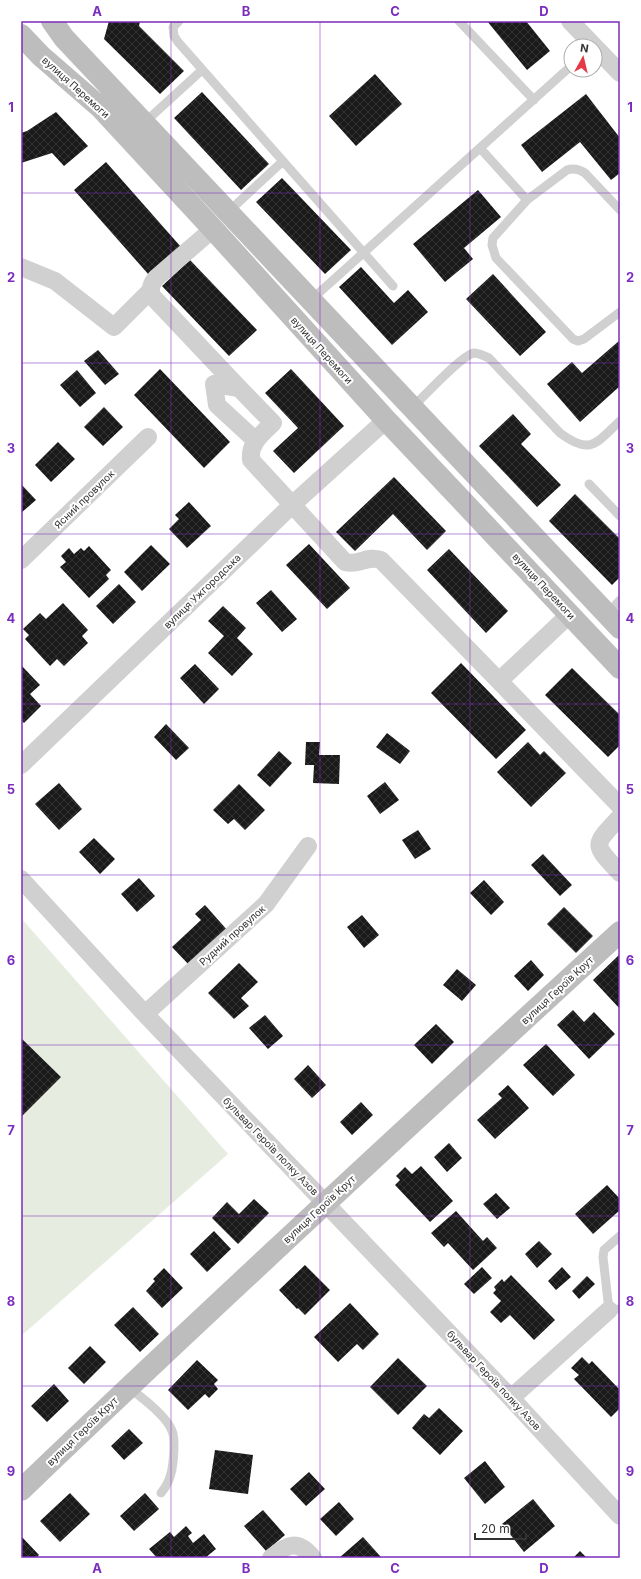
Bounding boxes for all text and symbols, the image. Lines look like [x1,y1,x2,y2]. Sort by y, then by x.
text: A [92,3,102,19]
text: B [242,3,251,19]
text: C [390,3,400,19]
text: D [539,3,549,19]
north arrow [563,38,603,78]
text: N [579,41,590,56]
street label: вулиця Перемоги [40,54,112,120]
text: 1 [8,99,14,115]
text: 1 [627,99,633,115]
text: 2 [7,269,15,285]
text: 2 [626,269,634,285]
street label: вулиця Перемоги [289,314,355,386]
text: 3 [7,440,15,456]
text: 3 [626,440,634,456]
street label: Ясний провулок [52,467,117,531]
street label: вулиця Перемоги [510,550,578,622]
street label: вулиця Ужгородська [161,551,243,631]
text: 4 [7,610,16,626]
text: 4 [626,610,635,626]
text: 5 [7,781,15,797]
text: 5 [626,781,634,797]
street label: Рудний провулок [197,902,268,968]
text: 6 [7,952,15,968]
text: 6 [626,952,634,968]
street label: вулиця Героїв Крут [519,953,596,1026]
street label: бульвар Героїв полку Азов [221,1094,321,1198]
text: 7 [7,1122,15,1138]
text: 7 [626,1122,634,1138]
street label: вулиця Героїв Крут [281,1172,358,1245]
text: 8 [7,1293,15,1309]
text: 8 [626,1293,634,1309]
street label: бульвар Героїв полку Азов [445,1328,544,1433]
street label: вулиця Героїв Крут [44,1394,120,1468]
text: 9 [7,1463,15,1479]
text: 9 [626,1463,634,1479]
scale bar [475,1515,526,1541]
text: 20 m [481,1521,510,1536]
text: A [92,1560,102,1576]
text: B [242,1560,251,1576]
text: C [390,1560,400,1576]
text: D [539,1560,549,1576]

